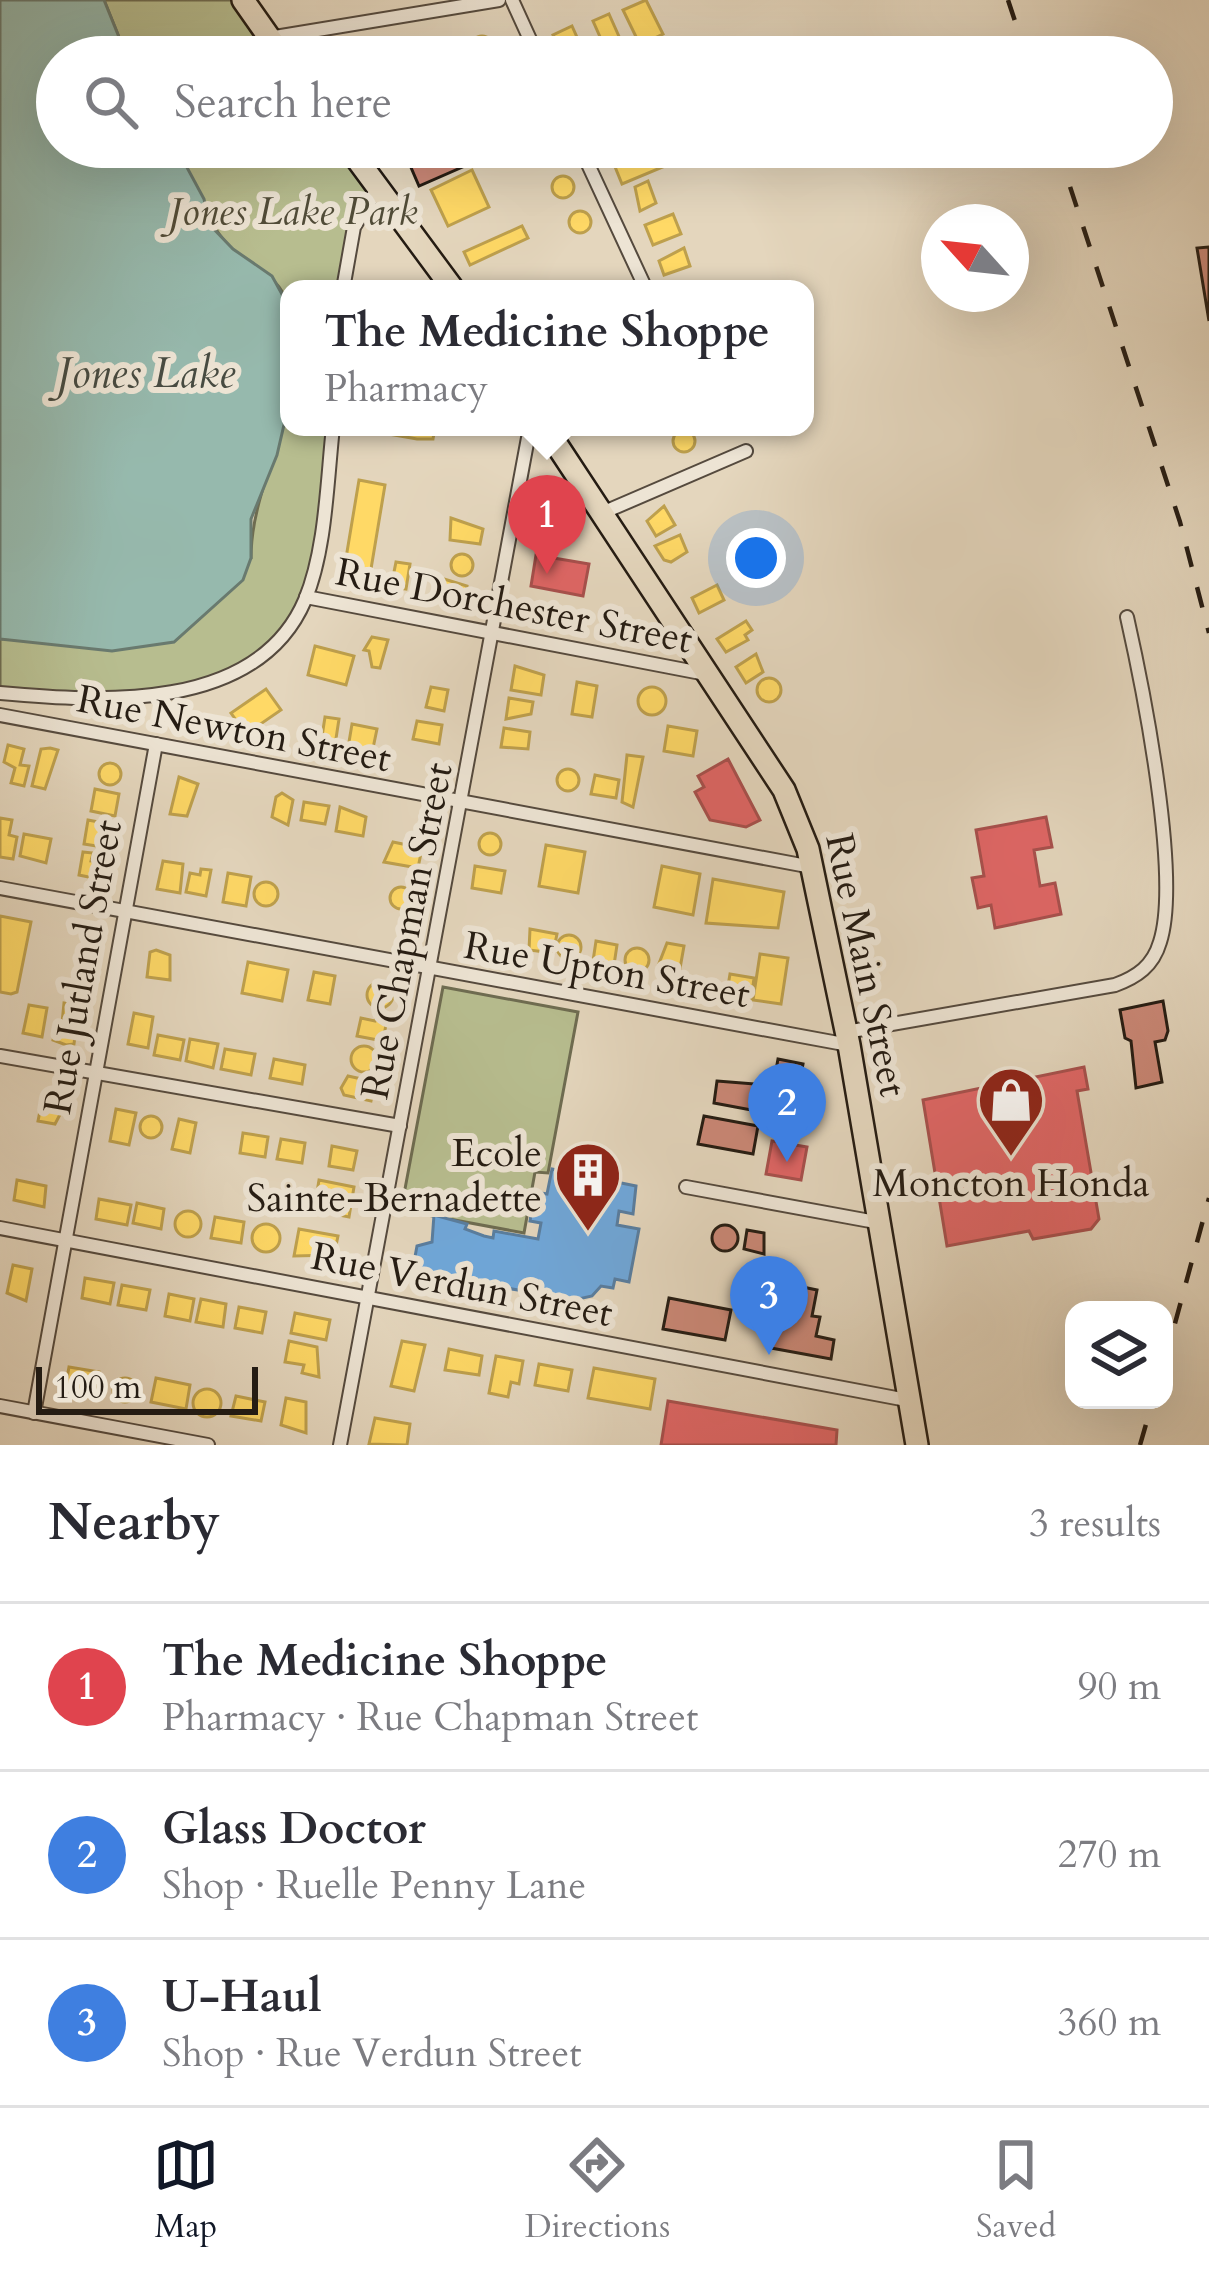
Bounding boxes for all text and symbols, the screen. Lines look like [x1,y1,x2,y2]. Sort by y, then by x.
search box [36,36,1173,168]
icon: search [78,69,144,135]
text: Search here [174,72,392,133]
park label: Jones Lake Park [159,185,418,238]
north arrow [921,204,1029,312]
popup [280,280,814,436]
text: The Medicine Shoppe [324,301,770,362]
water label: Jones Lake [48,345,236,402]
text: Pharmacy [324,362,488,415]
pin: 1 [508,475,586,574]
your location [726,528,786,588]
street label: Rue Dorchester Street [331,545,697,667]
street label: Rue Newton Street [73,673,395,785]
street label: Rue Chapman Street [348,758,466,1104]
street label: Rue Jutland Street [31,816,135,1118]
street label: Rue Main Street [812,829,920,1101]
street label: Rue Upton Street [460,919,754,1021]
pin: 2 [748,1063,826,1162]
shop icon: Moncton Honda [976,1065,1046,1159]
place label: Ecole Sainte-Bernadette [247,1127,542,1225]
building icon: Ecole Sainte-Bernadette [553,1140,623,1234]
place label: Moncton Honda [872,1157,1150,1210]
street label: Rue Verdun Street [307,1230,617,1340]
pin: 3 [730,1256,808,1355]
map controls [1065,1301,1173,1409]
button: layers [1065,1301,1173,1409]
scale bar [36,1361,258,1414]
text: 100 m [54,1365,141,1410]
text: Nearby [48,1488,220,1558]
text: 3 results [1029,1497,1161,1550]
text: The Medicine Shoppe [162,1630,608,1691]
text: 1 [77,1660,97,1713]
text: 90 m [1078,1660,1161,1713]
text: Pharmacy · Rue Chapman Street [162,1691,698,1744]
text: Glass Doctor [162,1798,426,1859]
text: 2 [77,1828,97,1881]
text: 270 m [1058,1828,1161,1881]
text: Shop · Ruelle Penny Lane [162,1859,586,1912]
text: U-Haul [162,1966,322,2027]
text: 3 [77,1996,97,2049]
text: 360 m [1058,1996,1161,2049]
text: Shop · Rue Verdun Street [162,2027,581,2080]
tab: Map [153,2132,219,2249]
tab: Directions [525,2132,670,2249]
tab: Saved [976,2132,1056,2249]

